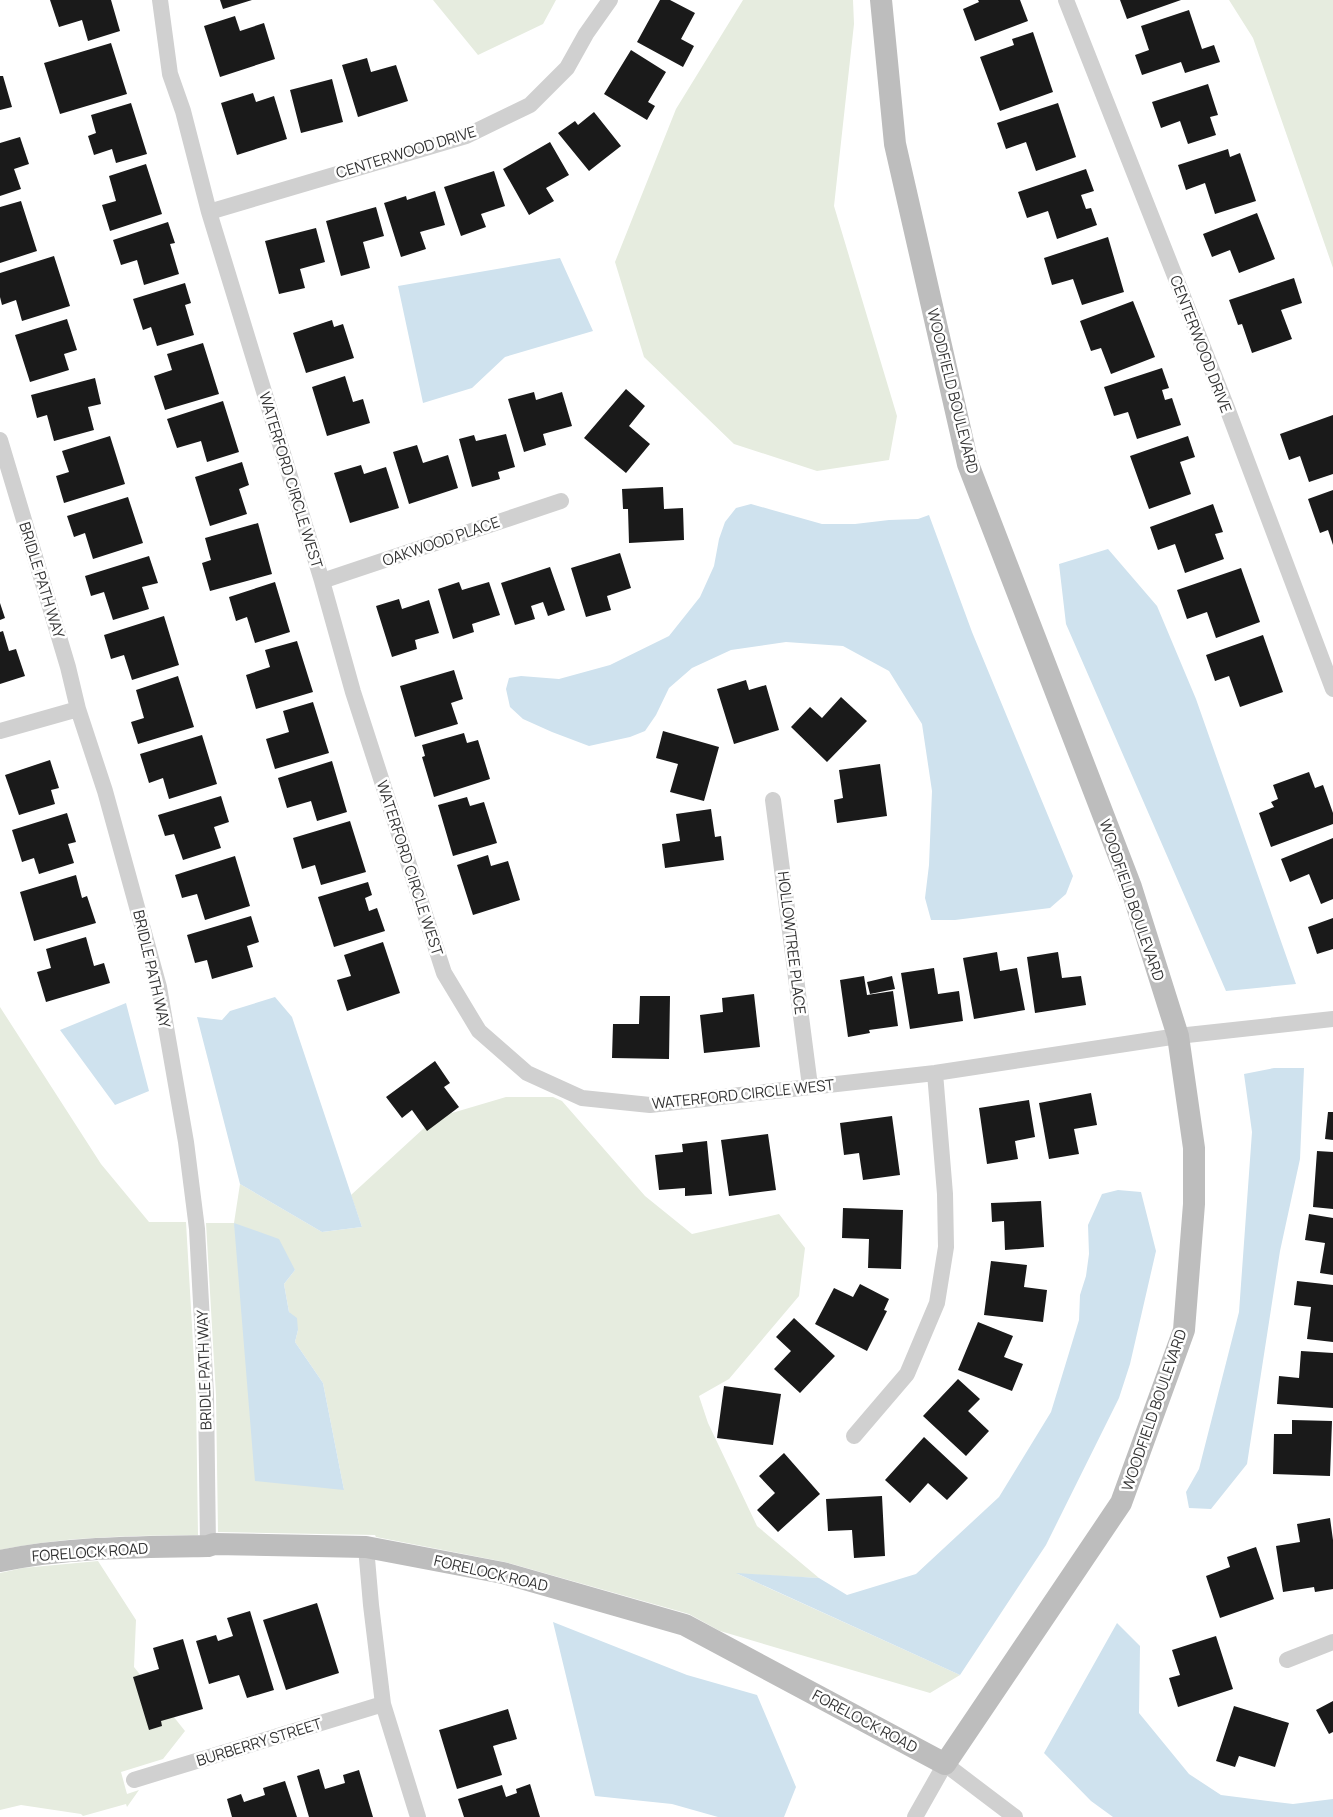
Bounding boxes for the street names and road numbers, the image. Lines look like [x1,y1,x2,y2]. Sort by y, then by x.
street label: CENTERWOOD DRIVE [333,121,479,183]
street label: CENTERWOOD DRIVE [1165,272,1237,416]
street label: WOODFIELD BOULEVARD [922,306,984,476]
street label: WATERFORD CIRCLE WEST [254,389,328,571]
street label: OAKWOOD PLACE [380,511,502,571]
street label: BRIDLE PATH WAY [14,519,70,641]
street label: WATERFORD CIRCLE WEST [372,778,448,958]
street label: WOODFIELD BOULEVARD [1094,816,1170,984]
street label: HOLLOWTREE PLACE [773,870,811,1016]
street label: BRIDLE PATH WAY [128,908,176,1031]
street label: WATERFORD CIRCLE WEST [651,1074,835,1114]
street label: BRIDLE PATH WAY [191,1309,217,1431]
street label: WOODFIELD BOULEVARD [1116,1326,1192,1494]
street label: FORELOCK ROAD [31,1537,149,1567]
street label: FORELOCK ROAD [432,1550,550,1596]
street label: FORELOCK ROAD [809,1684,921,1758]
street label: BURBERRY STREET [194,1713,324,1771]

